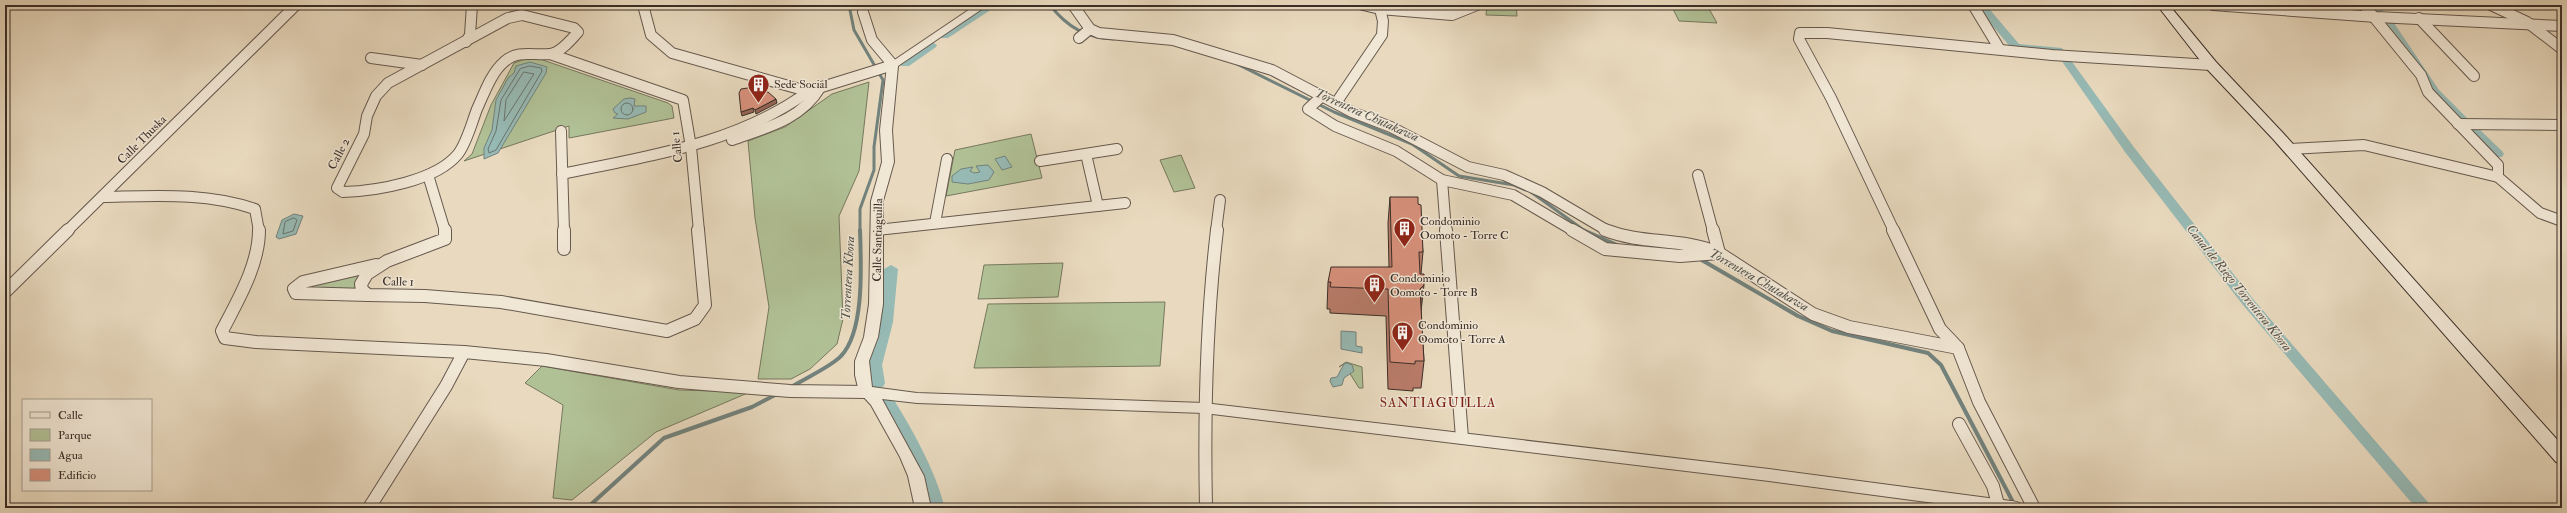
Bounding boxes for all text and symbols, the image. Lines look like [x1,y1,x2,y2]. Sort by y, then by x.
building icon: Sede Social [745,71,771,104]
place label: Sede Social [774,77,828,92]
water label: Torrentera Chutakawa [1313,85,1421,145]
street label: Calle Thuska [114,112,170,168]
street label: Calle 1 [668,130,686,164]
street label: Calle 2 [325,136,353,172]
street label: Calle Santiaguilla [870,197,886,282]
place label: Condominio Oomoto - Torre C [1420,214,1509,243]
building icon: Condominio Oomoto - Torre C [1391,215,1417,248]
water label: Canal de Riego Torrentera Khora [2183,221,2295,355]
water label: Torrentera Khora [838,235,858,321]
water label: Torrentera Chutakawa [1706,245,1812,315]
place label: Condominio Oomoto - Torre B [1390,271,1478,300]
building icon: Condominio Oomoto - Torre B [1361,272,1387,305]
street label: Calle 1 [382,274,414,290]
place label: Condominio Oomoto - Torre A [1418,318,1506,347]
building icon: Condominio Oomoto - Torre A [1390,319,1416,352]
district label: SANTIAGUILLA [1380,395,1496,411]
legend [22,399,152,491]
text: Calle [58,408,83,423]
text: Parque [58,428,92,443]
text: Agua [57,448,84,463]
text: Edificio [58,468,96,483]

